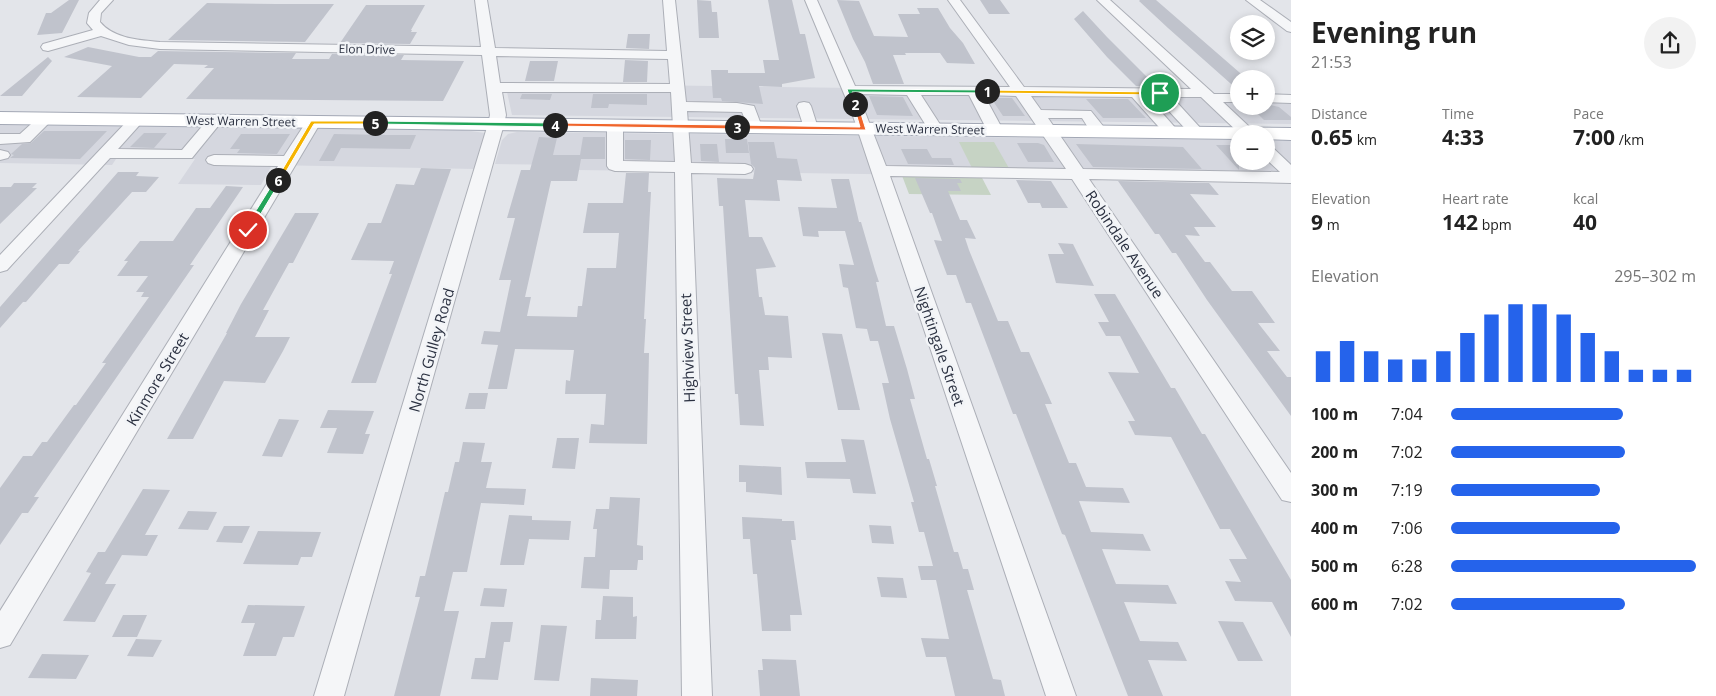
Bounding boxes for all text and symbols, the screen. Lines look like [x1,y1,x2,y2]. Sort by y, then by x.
text: Evening run [1311,13,1477,51]
map controls [1230,15,1275,170]
button: layers [1230,15,1275,60]
button: share [1644,17,1696,69]
street label: Elon Drive [338,40,396,58]
text: 21:53 [1311,51,1352,73]
button: + [1230,70,1275,115]
pin [1139,72,1181,114]
pin: 1 [974,78,1000,104]
icon: arrive [1146,79,1174,107]
text: 1 [983,82,992,101]
pin: 2 [842,92,868,116]
text: 2 [851,95,860,114]
text: Distance [1311,104,1367,123]
text: Time [1442,104,1474,123]
text: Pace [1573,104,1604,123]
pin: 5 [362,110,388,136]
street label: West Warren Street [186,112,296,130]
pin: 4 [542,112,568,138]
text: 5 [371,114,380,133]
pin: 3 [724,114,750,140]
text: 4 [551,116,560,135]
text: 3 [733,118,742,137]
street label: West Warren Street [875,120,985,138]
text: 0.65 [1311,123,1353,151]
text: 4:33 [1442,123,1484,151]
text: 7:00 [1573,123,1615,151]
button: − [1230,125,1275,170]
text: km [1353,130,1377,149]
text: /km [1615,130,1644,149]
pin: 6 [266,168,290,192]
text: 6 [274,171,283,190]
street label: Robindale Avenue [1081,186,1169,302]
text: Elevation [1311,189,1370,208]
text: Heart rate [1442,189,1509,208]
text: kcal [1573,189,1598,208]
text: 9 [1311,208,1323,236]
text: 142 [1442,208,1478,236]
text: 40 [1573,208,1597,236]
pin [227,209,269,251]
text: m [1323,215,1340,234]
text: bpm [1478,215,1512,234]
icon: check [234,216,262,244]
text: Elevation [1311,265,1379,287]
text: 295–302 m [1614,265,1696,287]
street label: Nightingale Street [910,284,970,408]
street label: North Gulley Road [404,286,458,414]
street label: Highview Street [675,293,699,403]
street label: Kinmore Street [121,329,193,429]
text: 100 m [1311,403,1358,425]
text: 7:04 [1391,403,1423,425]
text: 200 m [1311,441,1358,463]
text: 7:02 [1391,441,1423,463]
text: 300 m [1311,479,1358,501]
text: 7:19 [1391,479,1423,501]
text: 400 m [1311,517,1358,539]
text: 7:06 [1391,517,1423,539]
text: 500 m [1311,555,1358,577]
text: 6:28 [1391,555,1423,577]
text: 600 m [1311,593,1358,615]
text: 7:02 [1391,593,1423,615]

